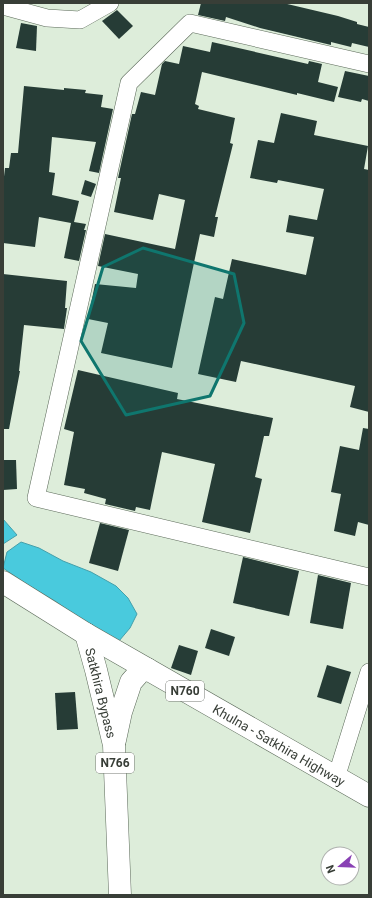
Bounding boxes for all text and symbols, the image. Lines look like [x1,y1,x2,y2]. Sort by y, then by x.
street label: Satkhira Bypass [82,646,119,740]
road number: N760 [166,681,204,701]
street label: Khulna - Satkhira Highway [210,701,348,789]
road number: N766 [96,753,134,773]
north arrow [320,846,360,886]
text: N [324,863,338,875]

